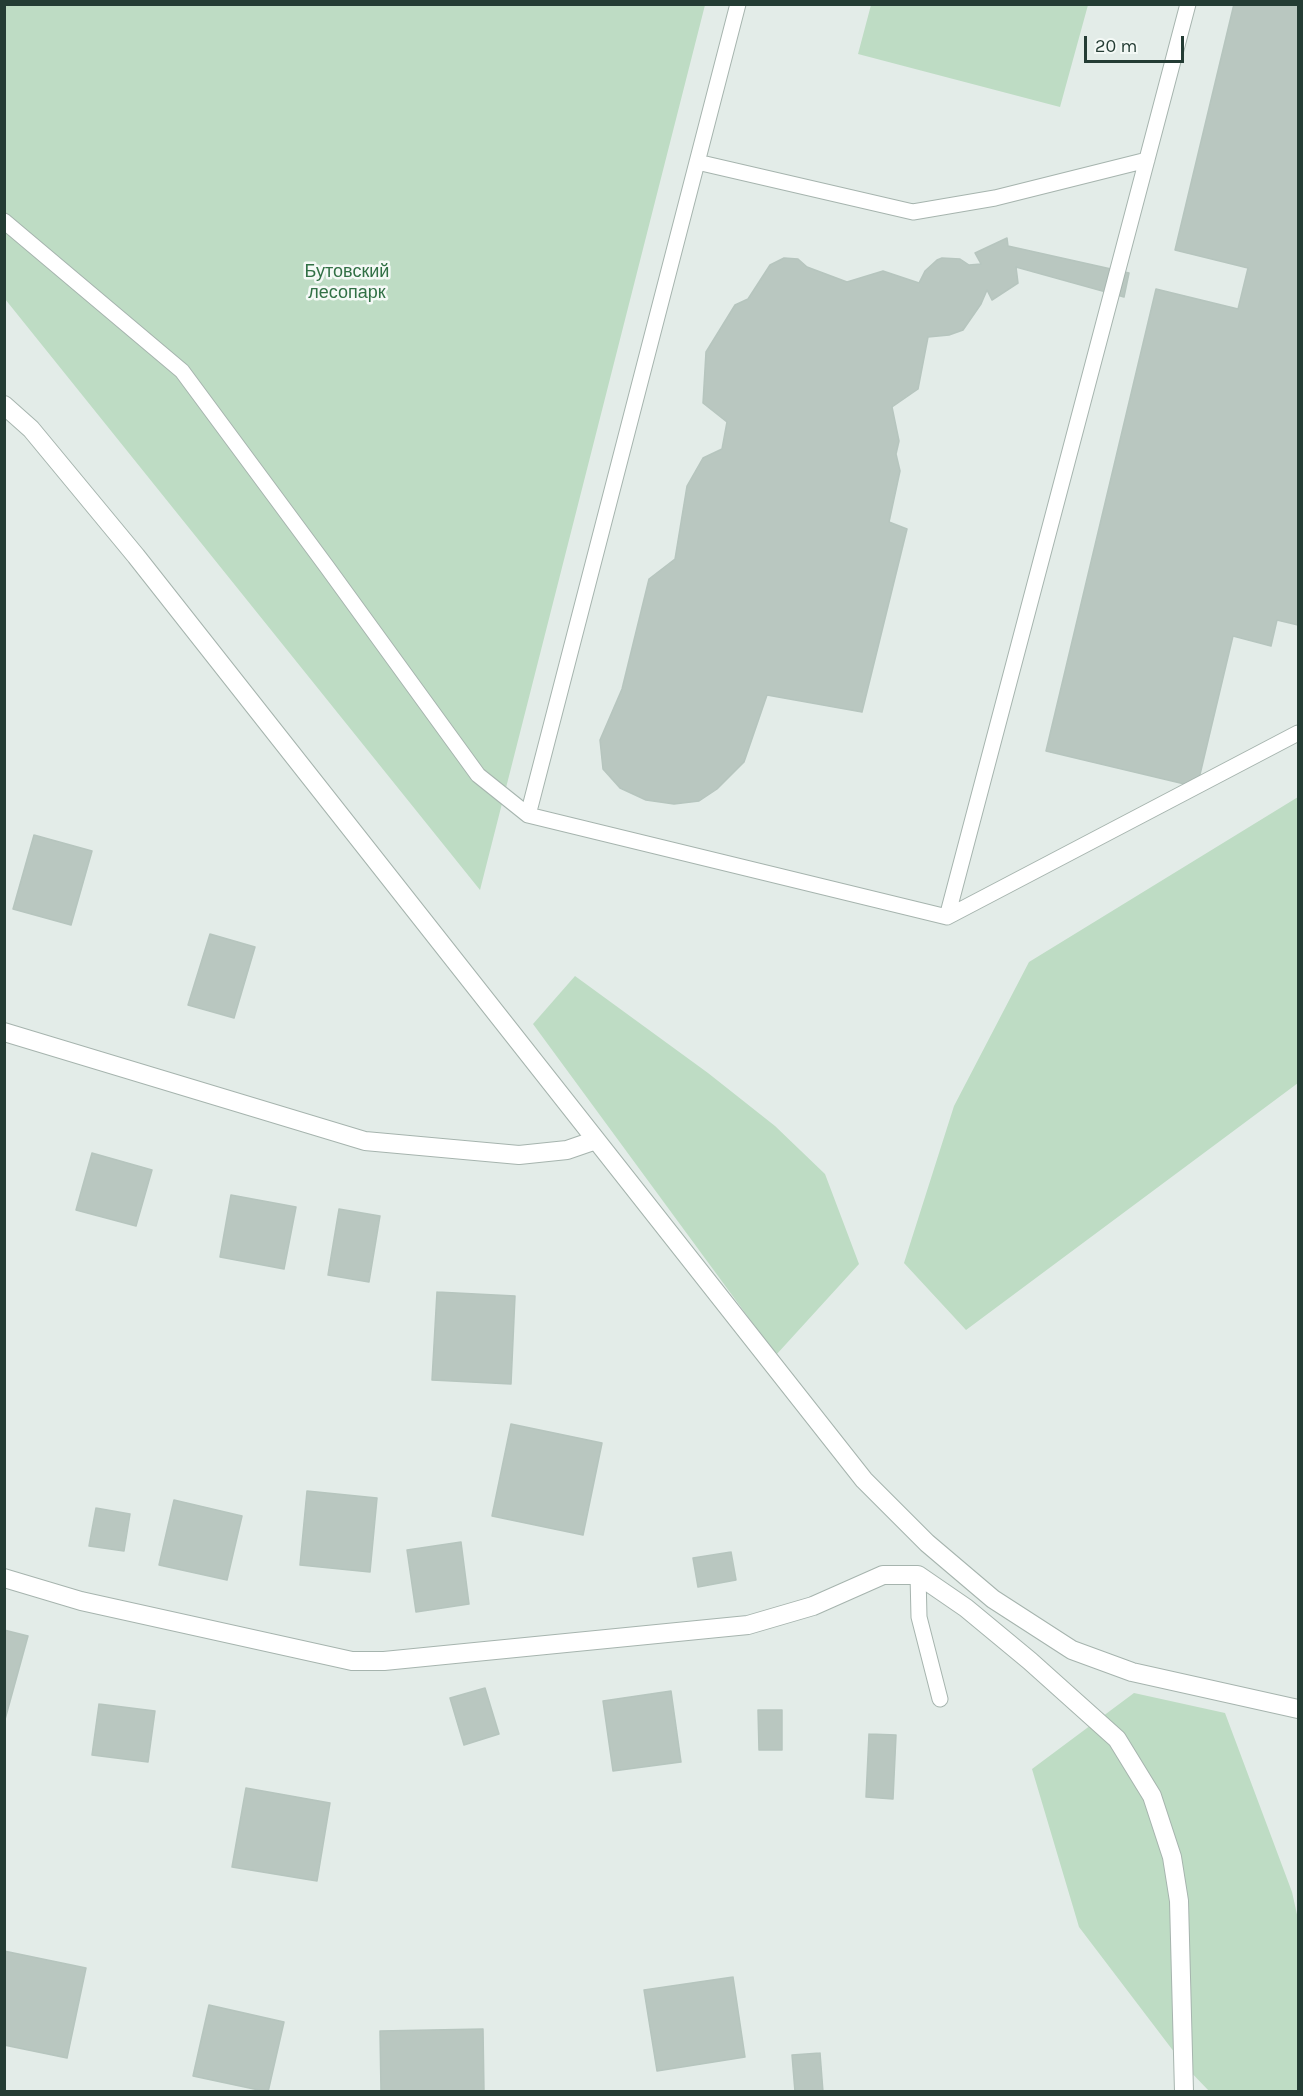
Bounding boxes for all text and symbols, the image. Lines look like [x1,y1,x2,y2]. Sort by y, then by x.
scale bar [1087,24,1188,62]
text: 20 m [1095,35,1137,57]
park label: Бутовский лесопарк [305,261,389,304]

